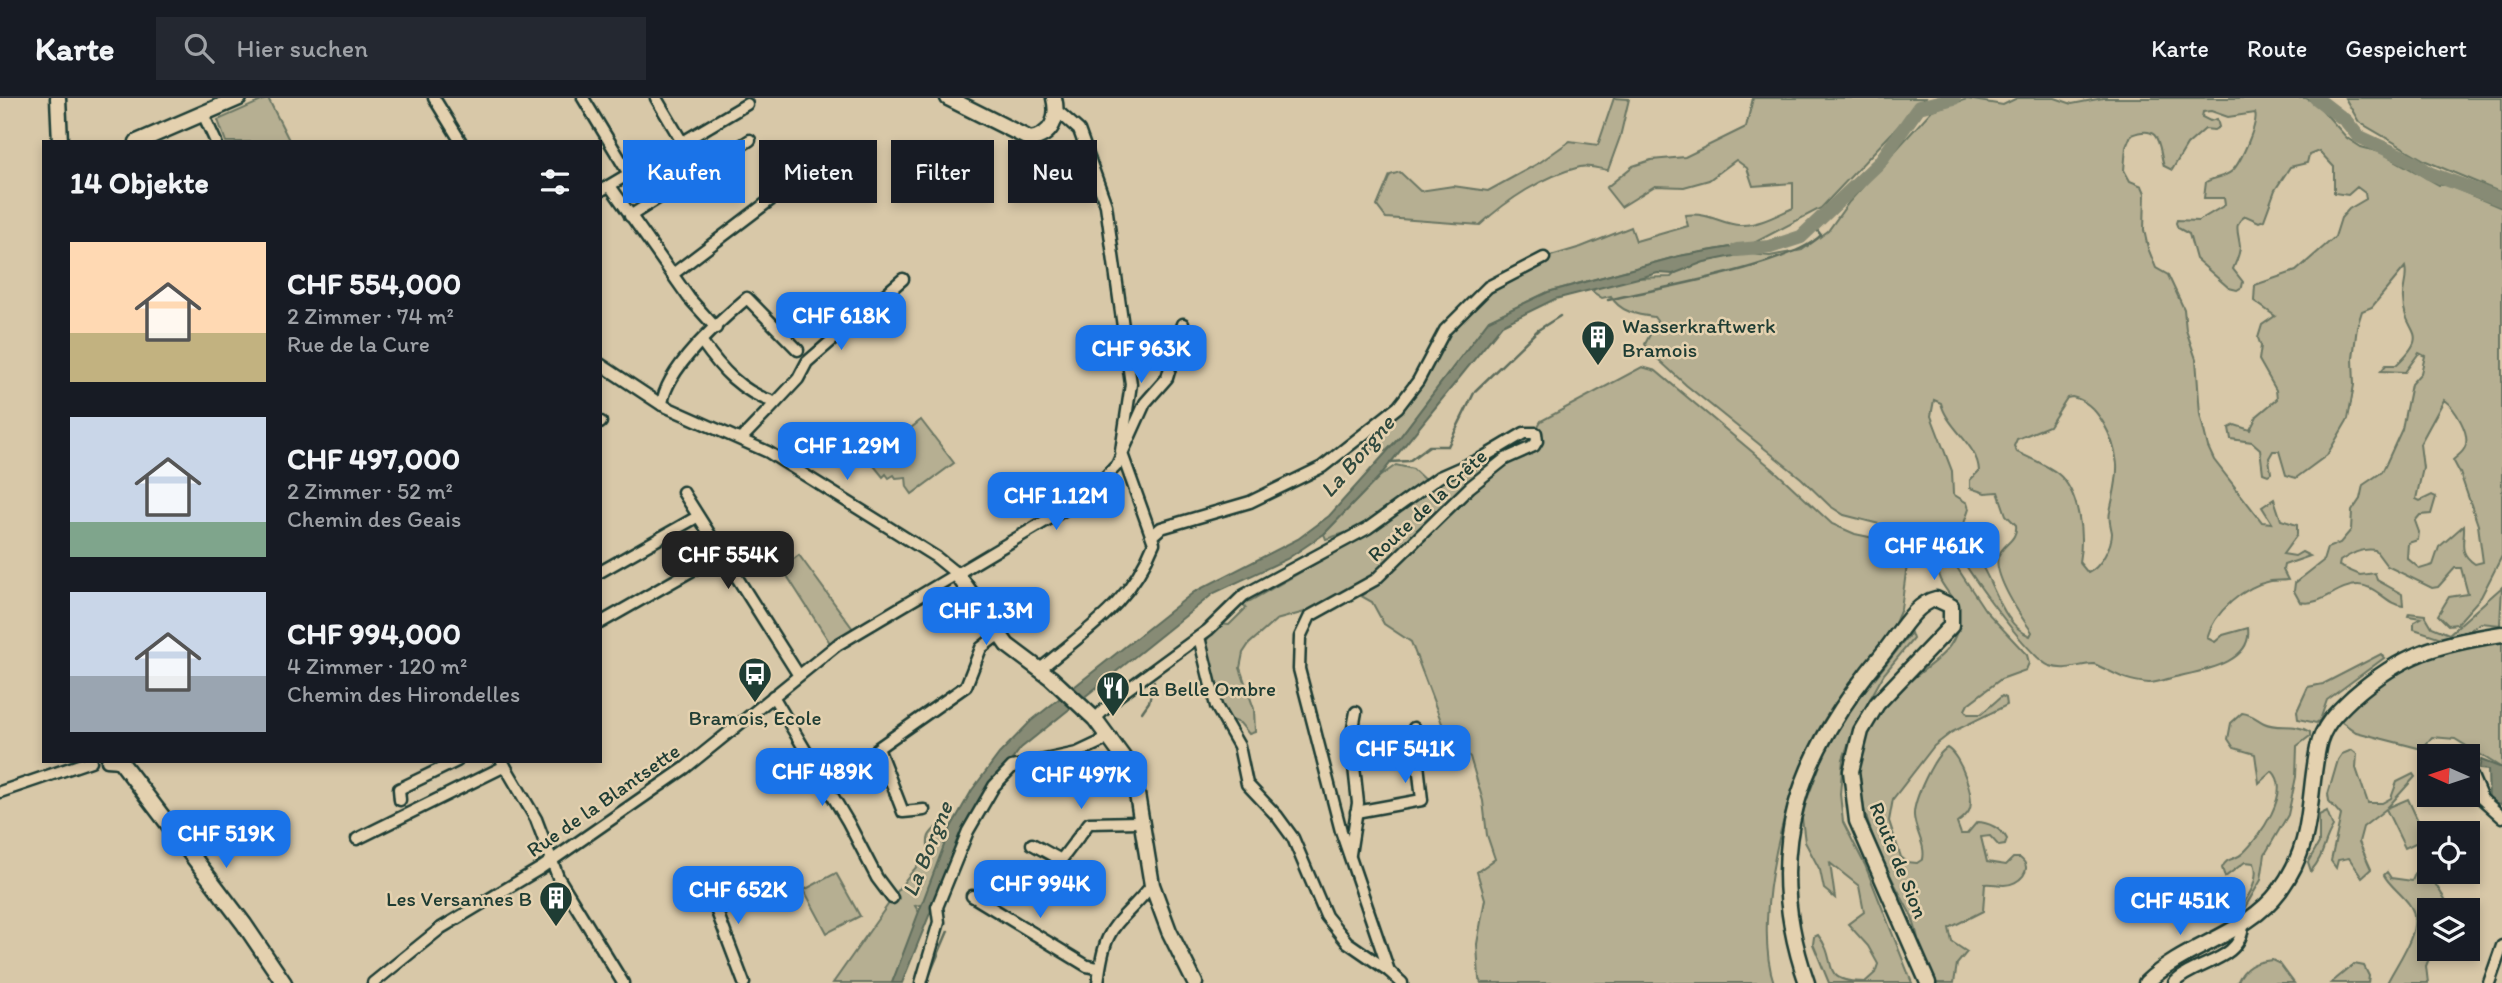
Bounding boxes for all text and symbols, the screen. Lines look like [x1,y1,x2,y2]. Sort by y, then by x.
search box [156,17,646,80]
text: Karte [35,29,114,68]
icon: search [180,29,218,67]
text: Hier suchen [236,32,368,64]
text: Karte [2151,34,2209,63]
text: Route [2247,34,2307,63]
text: Gespeichert [2345,34,2467,63]
chip: Kaufen [623,140,745,203]
chip: Mieten [759,140,877,203]
chip: Filter [891,140,994,203]
chip: Neu [1008,140,1097,203]
icon: filters [536,163,574,201]
text: 14 Objekte [70,164,209,201]
text: CHF 554,000 [287,265,461,302]
icon: home [126,270,210,354]
pin: CHF 618K [769,292,913,352]
text: CHF 618K [792,301,890,329]
text: 2 Zimmer · 74 m² [287,302,454,330]
place label: Wasserkraftwerk Bramois [1622,313,1776,362]
building icon: Wasserkraftwerk Bramois [1579,318,1617,367]
pin: CHF 963K [1069,326,1213,385]
text: Rue de la Cure [287,330,430,358]
text: CHF 963K [1092,334,1191,362]
water label: La Borgne [1314,408,1401,503]
pin: CHF 1.29M [767,422,927,482]
text: CHF 1.29M [794,431,900,459]
text: CHF 497,000 [287,440,460,477]
street label: Route de la Crête [1362,443,1492,567]
icon: home [126,445,210,529]
pin: CHF 1.12M [976,472,1136,532]
text: 2 Zimmer · 52 m² [287,477,453,505]
text: CHF 1.12M [1004,481,1108,509]
text: Chemin des Geais [287,505,461,533]
pin: CHF 461K [1862,522,2006,582]
text: CHF 461K [1885,531,1983,559]
pin: CHF 554K [656,532,800,591]
text: CHF 554K [678,540,778,568]
pin: CHF 1.3M [914,588,1058,647]
text: CHF 1.3M [939,596,1033,624]
text: CHF 994,000 [287,615,461,652]
icon: home [126,620,210,704]
text: 4 Zimmer · 120 m² [287,652,467,680]
bus stop icon: Bramois, Ecole [736,655,774,704]
restaurant icon: La Belle Ombre [1094,669,1132,718]
place label: La Belle Ombre [1138,676,1276,701]
text: Chemin des Hirondelles [287,680,520,708]
place label: Bramois, Ecole [688,705,822,730]
pin: CHF 541K [1333,726,1477,785]
text: CHF 541K [1356,734,1454,762]
street label: Rue de la Blantsette [522,738,684,862]
north arrow [2417,744,2480,807]
map controls [2417,744,2480,961]
pin: CHF 489K [750,748,894,808]
pin: CHF 497K [1009,752,1153,811]
text: CHF 489K [772,757,872,785]
text: CHF 497K [1031,760,1131,788]
water label: La Borgne [895,797,959,901]
street label: Route de Sion [1864,798,1934,922]
pin: CHF 519K [154,810,298,870]
text: CHF 519K [177,819,275,847]
button: locate [2417,821,2480,884]
pin: CHF 994K [968,860,1112,920]
pin: CHF 652K [666,866,810,926]
text: CHF 994K [990,869,1090,897]
text: CHF 652K [689,875,787,903]
pin: CHF 451K [2108,878,2252,937]
building icon: Les Versannes B [537,879,575,928]
place label: Les Versannes B [386,886,532,911]
text: CHF 451K [2131,886,2229,914]
button: layers [2417,898,2480,961]

